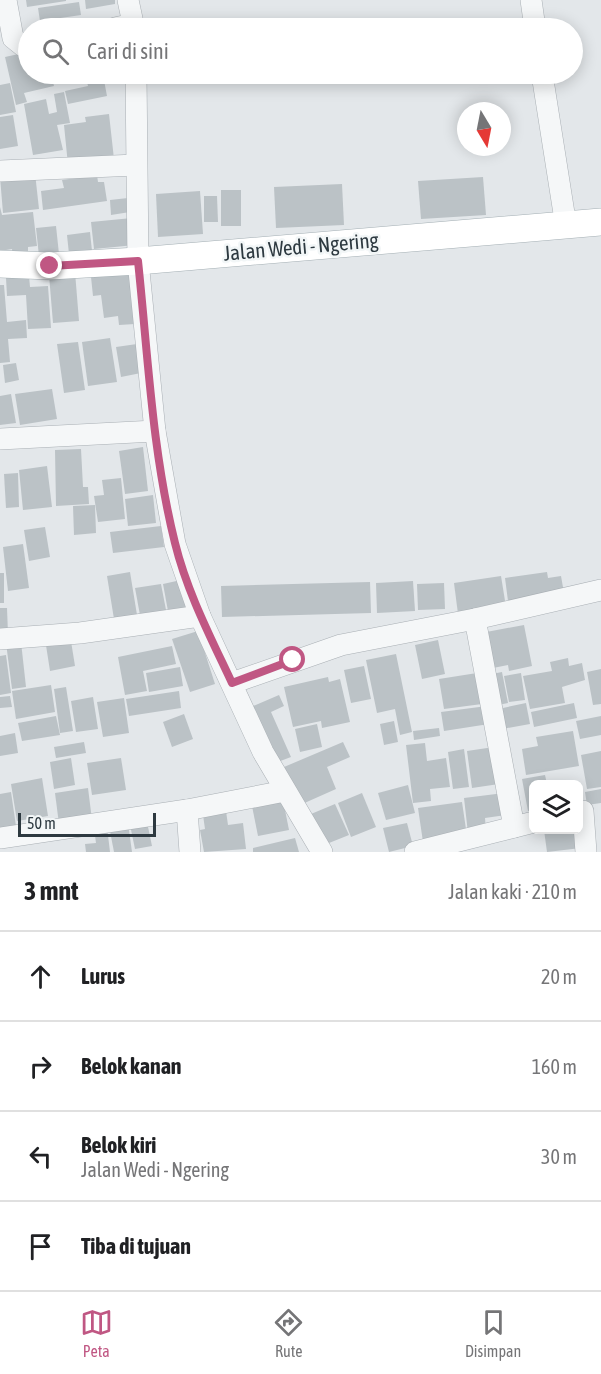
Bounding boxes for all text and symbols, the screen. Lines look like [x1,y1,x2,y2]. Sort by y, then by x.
search box [18,18,583,84]
icon: search [39,35,72,68]
text: Cari di sini [87,38,169,64]
north arrow [457,102,511,156]
street label: Jalan Wedi - Ngering [222,227,379,265]
route end [36,252,62,278]
route start [279,646,305,672]
map controls [529,780,583,834]
button: layers [529,780,583,834]
scale bar [18,810,156,838]
text: 50 m [27,814,56,832]
text: 3 mnt [24,876,79,906]
text: Jalan kaki · 210 m [448,880,577,903]
icon: ahead [24,960,57,993]
text: Lurus [81,963,125,989]
text: 20 m [541,965,577,988]
icon: right [24,1050,57,1083]
text: Belok kanan [81,1053,182,1079]
text: 160 m [532,1055,577,1078]
text: Belok kiri [81,1132,156,1158]
icon: left [24,1140,57,1173]
text: 30 m [541,1145,577,1168]
text: Jalan Wedi - Ngering [81,1158,229,1181]
icon: arrive [24,1230,57,1263]
text: Tiba di tujuan [81,1233,191,1259]
tab: Peta [80,1306,113,1360]
tab: Rute [272,1306,305,1360]
tab: Disimpan [465,1306,521,1360]

